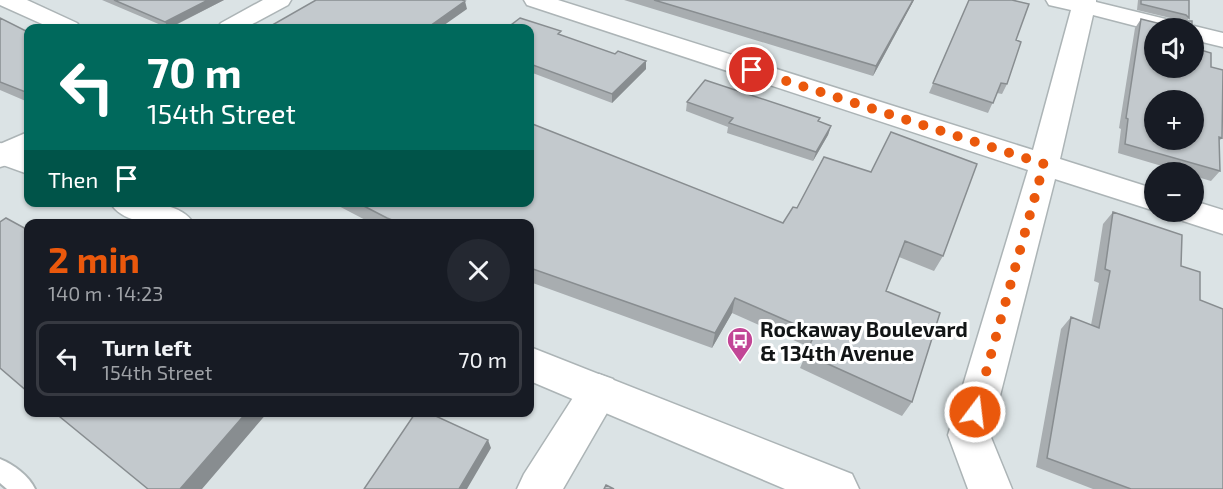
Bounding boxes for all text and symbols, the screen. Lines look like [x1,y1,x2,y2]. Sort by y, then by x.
map controls [1144,18,1204,222]
button: sound [1144,18,1204,78]
pin [726,44,777,95]
text: 70 m [147,46,242,96]
icon: left [48,48,126,126]
icon: arrive [735,53,768,86]
button: + [1144,90,1204,150]
text: 154th Street [147,97,296,129]
icon: arrive [110,162,143,195]
button: − [1144,162,1204,222]
text: Then [48,166,98,192]
text: 2 min [48,237,140,280]
button: close [447,239,510,302]
text: 140 m · 14:23 [48,281,163,305]
place label: Rockaway Boulevard & 134th Avenue [760,316,968,365]
bus stop icon: Rockaway Boulevard & 134th Avenue [725,325,755,363]
text: Turn left [102,334,191,360]
icon: left [51,342,84,375]
text: 70 m [458,346,507,372]
text: 154th Street [102,360,212,384]
position arrow [943,380,1007,444]

